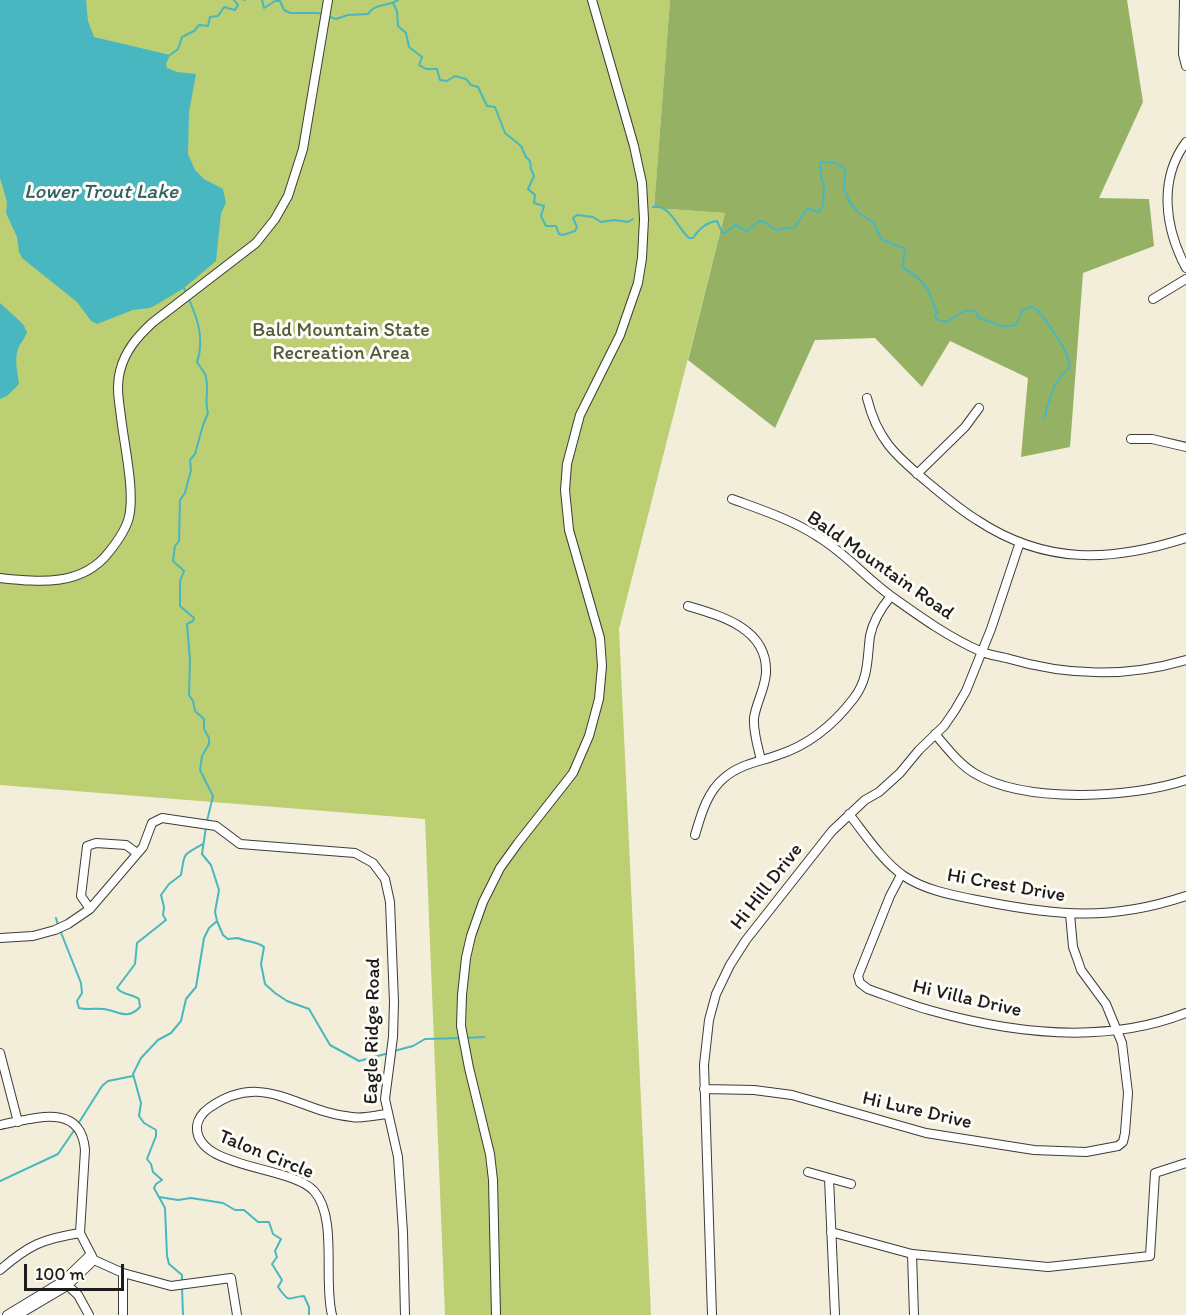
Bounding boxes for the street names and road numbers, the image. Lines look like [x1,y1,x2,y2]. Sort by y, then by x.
street label: Bald Mountain Road [802,506,958,626]
street label: Hi Hill Drive [726,839,808,935]
street label: Hi Crest Drive [945,864,1067,908]
street label: Eagle Ridge Road [360,957,386,1105]
street label: Hi Villa Drive [910,975,1024,1023]
street label: Hi Lure Drive [860,1087,974,1135]
street label: Talon Circle [215,1125,317,1185]

